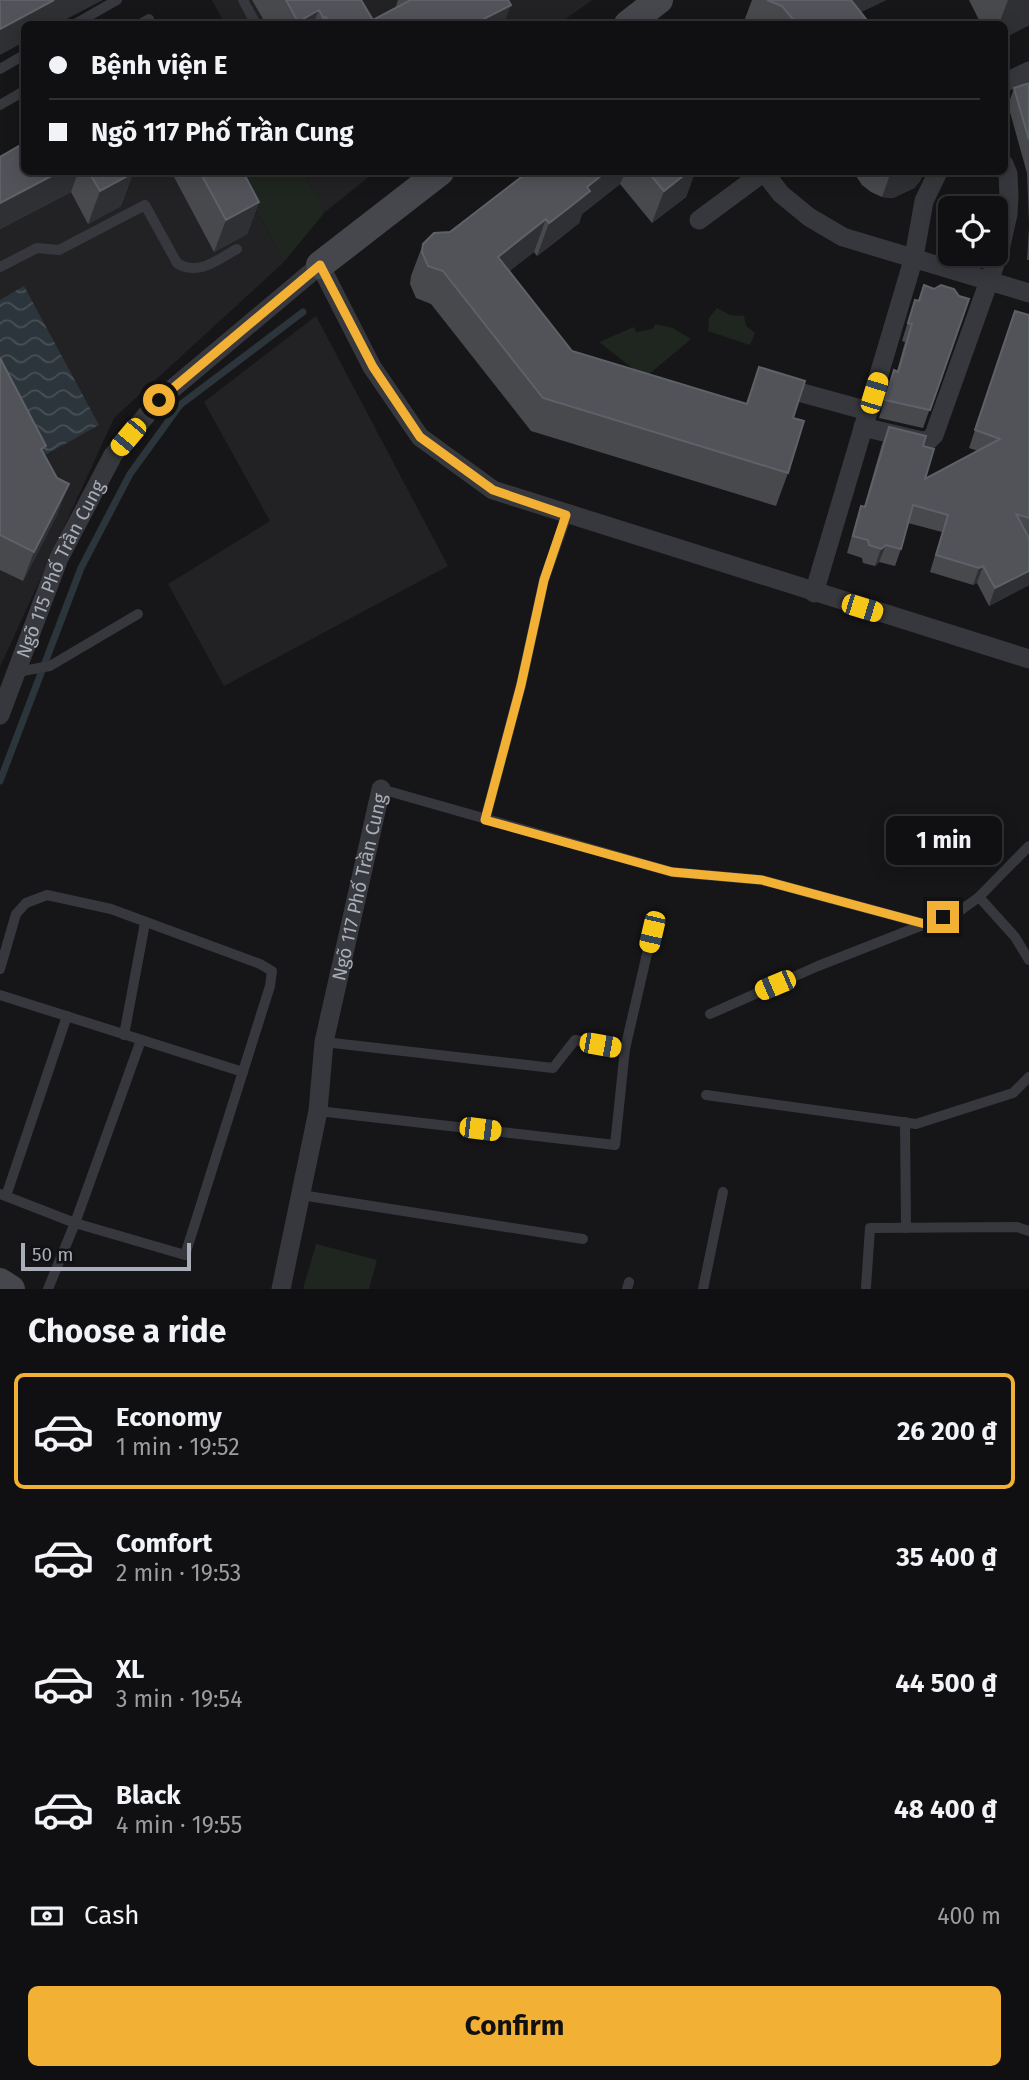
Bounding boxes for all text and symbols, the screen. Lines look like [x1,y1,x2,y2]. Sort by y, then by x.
text: Bệnh viện E [91,50,227,81]
text: Ngõ 117 Phố Trần Cung [91,117,354,148]
map controls [938,196,1008,266]
button: locate [938,196,1008,266]
car [858,370,891,416]
route start [143,384,175,416]
car [107,414,150,460]
street label: Ngõ 115 Phố Trần Cung [11,476,110,661]
car [839,592,886,624]
street label: Ngõ 117 Phố Trần Cung [327,791,392,983]
callout: 1 min [885,816,1001,864]
text: 1 min [916,826,972,854]
route end [927,901,959,933]
car [638,909,667,955]
car [752,967,799,1003]
car [578,1031,623,1059]
car [458,1116,503,1142]
scale bar [21,1240,191,1272]
text: 50 m [32,1243,73,1266]
text: Choose a ride [28,1312,226,1350]
icon: car [32,1400,95,1463]
text: Economy [116,1402,222,1433]
text: 26 200 ₫ [897,1416,997,1447]
text: 1 min · 19:52 [116,1433,240,1461]
icon: car [32,1526,95,1589]
text: Comfort [116,1528,212,1559]
text: 35 400 ₫ [896,1542,997,1573]
text: 2 min · 19:53 [116,1559,241,1587]
icon: car [32,1652,95,1715]
text: XL [116,1654,144,1685]
text: 44 500 ₫ [895,1668,997,1699]
text: 3 min · 19:54 [116,1685,242,1713]
icon: car [32,1778,95,1841]
text: Black [116,1780,181,1811]
text: 48 400 ₫ [894,1794,997,1825]
text: 4 min · 19:55 [116,1811,242,1839]
icon: cash [28,1897,66,1935]
text: Cash [84,1900,140,1931]
text: 400 m [937,1902,1001,1930]
button: Confirm [28,1986,1001,2066]

